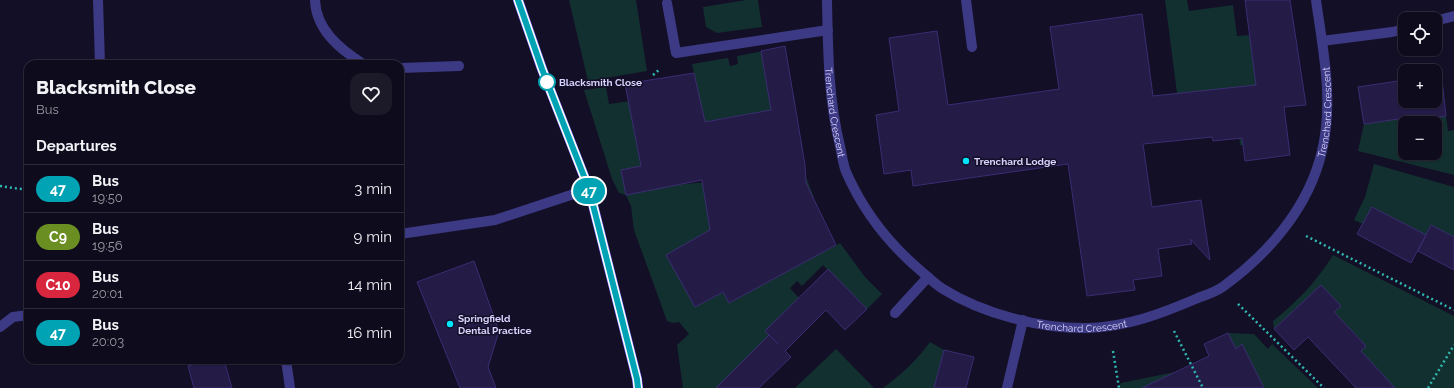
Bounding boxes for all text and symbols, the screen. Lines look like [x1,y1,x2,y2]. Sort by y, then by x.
map controls [1398,12,1442,160]
button: locate [1398,12,1442,56]
button: + [1398,64,1442,108]
street label: Trenchard Crescent [1315,66,1333,159]
street label: Trenchard Crescent [824,67,848,159]
button: heart [350,73,392,115]
marker: Blacksmith Close [538,73,556,91]
text: Blacksmith Close [36,76,196,98]
place label: Blacksmith Close [559,77,642,88]
text: Bus [36,102,59,117]
button: − [1398,116,1442,160]
text: Departures [36,137,117,155]
marker: Trenchard Lodge [961,156,971,166]
place label: Trenchard Lodge [974,156,1056,167]
text: Bus [92,172,119,190]
line badge: 47 [571,178,607,204]
text: 3 min [354,180,392,198]
text: 47 [50,181,66,197]
text: 47 [581,183,597,199]
text: 19:50 [92,190,123,205]
text: Bus [92,220,119,238]
text: 9 min [354,228,392,246]
text: C9 [49,229,67,245]
text: 19:56 [92,238,123,253]
text: Bus [92,268,119,286]
text: 14 min [348,276,392,294]
text: C10 [45,277,71,293]
text: 20:01 [92,286,123,301]
place label: Springfield Dental Practice [458,313,531,336]
text: Bus [92,316,119,334]
street label: Trenchard Crescent [1036,317,1129,334]
marker: Springfield Dental Practice [445,319,455,329]
text: 16 min [347,324,392,342]
text: 47 [50,325,66,341]
text: 20:03 [92,334,124,349]

